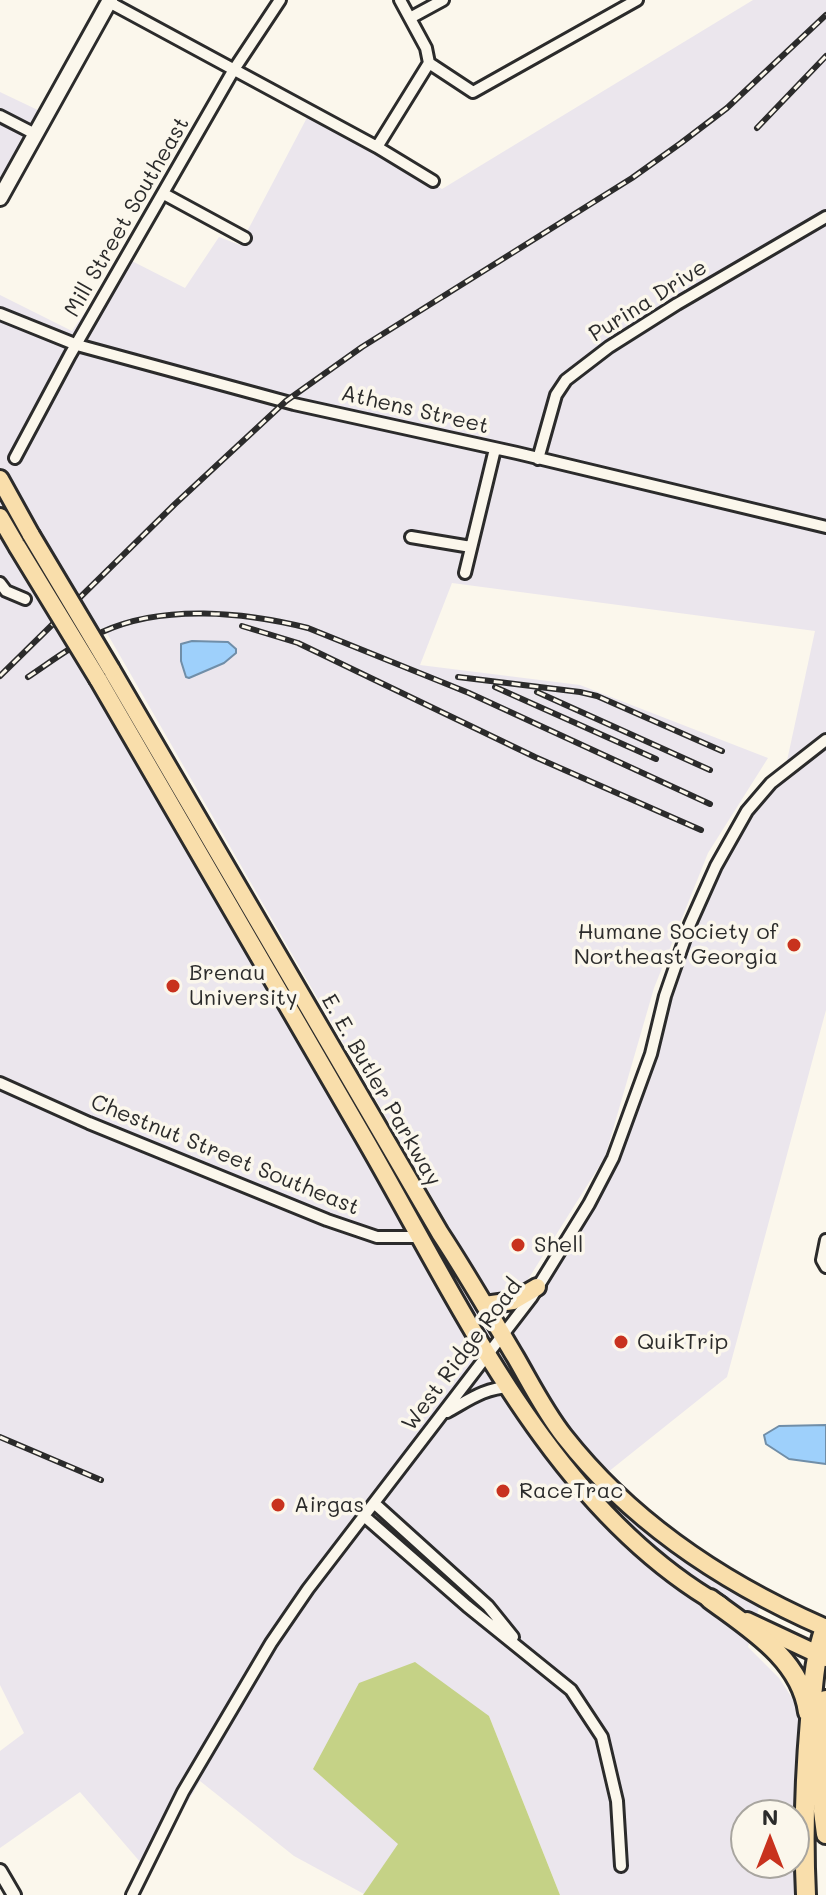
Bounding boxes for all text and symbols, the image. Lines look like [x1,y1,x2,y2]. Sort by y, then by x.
street label: Mill Street Southeast [59,112,195,322]
street label: Purina Drive [584,254,712,348]
street label: Athens Street [339,380,491,440]
place label: Humane Society of Northeast Georgia [574,919,778,970]
marker: Humane Society of Northeast Georgia [785,936,803,954]
place label: Brenau University [189,960,297,1012]
marker: Brenau University [164,977,182,995]
street label: E. E. Butler Parkway [315,989,447,1191]
street label: Chestnut Street Southeast [87,1089,363,1221]
place label: Shell [534,1232,583,1258]
marker: Shell [509,1236,527,1254]
street label: West Ridge Road [396,1274,528,1436]
place label: QuikTrip [637,1329,728,1355]
marker: QuikTrip [612,1333,630,1351]
place label: RaceTrac [519,1478,623,1504]
marker: RaceTrac [494,1482,512,1500]
place label: Airgas [294,1492,364,1518]
marker: Airgas [269,1496,287,1514]
north arrow [730,1799,810,1879]
text: N [762,1802,778,1831]

